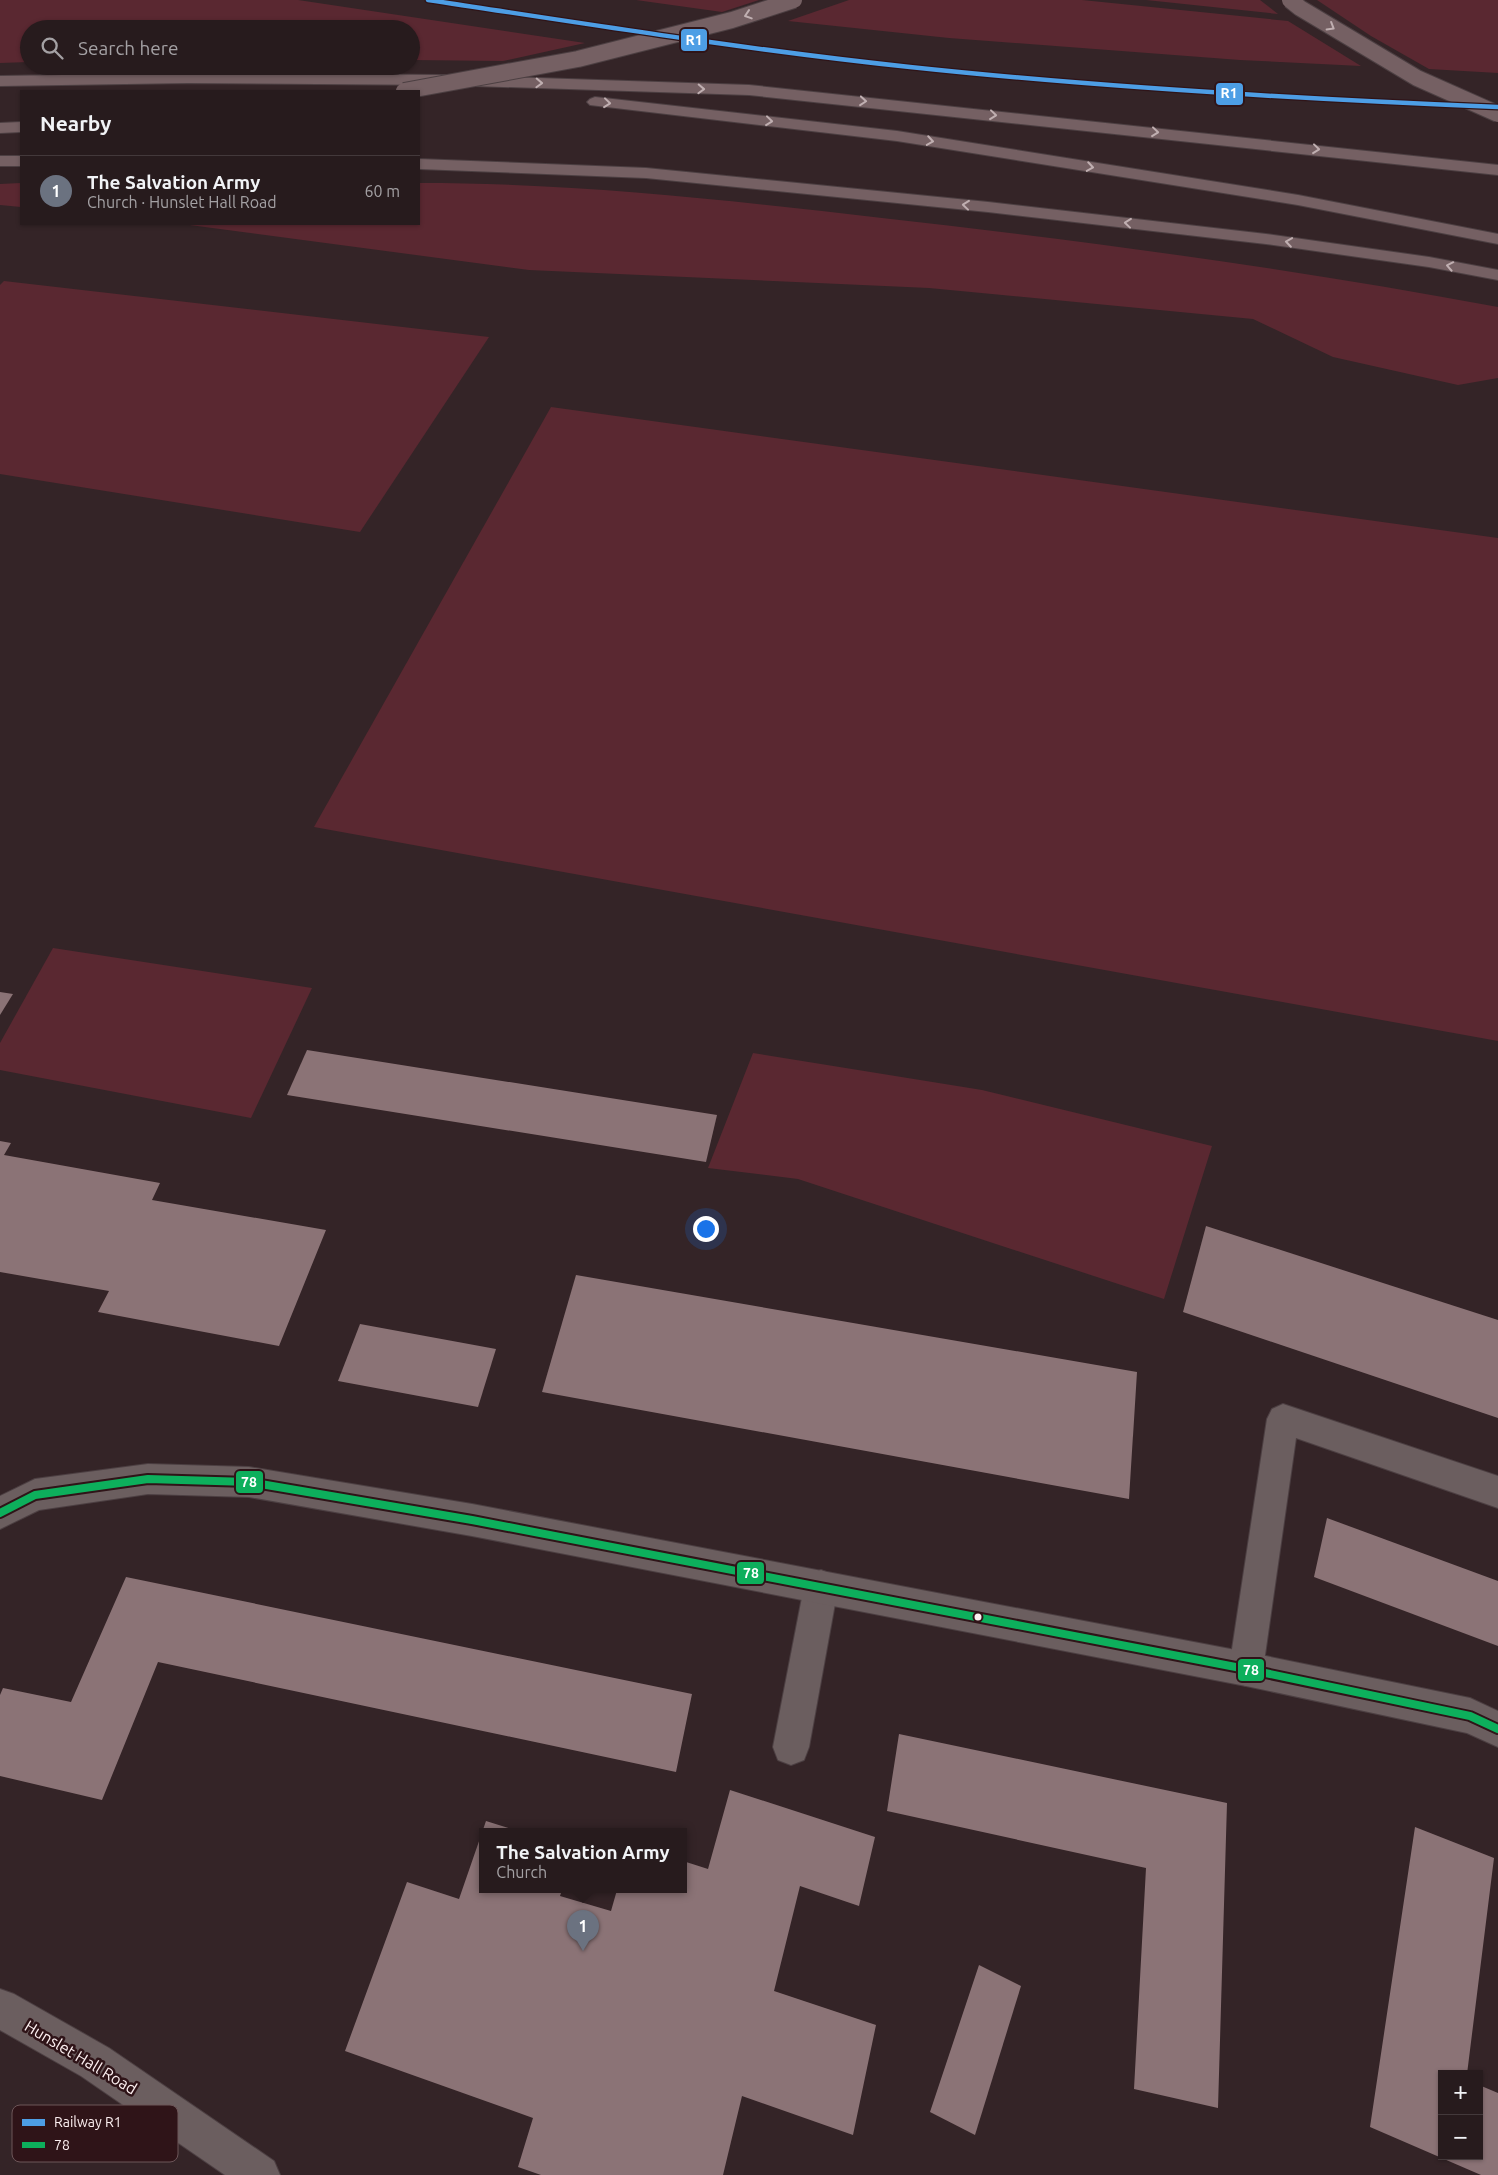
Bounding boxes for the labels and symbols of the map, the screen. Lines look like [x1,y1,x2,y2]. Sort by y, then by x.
one-way arrow [744,9,753,19]
one-way arrow [1325,20,1334,30]
line badge: R1 [680,28,708,52]
text: R1 [685,32,703,48]
one-way arrow [535,78,543,89]
line badge: R1 [1215,82,1244,106]
one-way arrow [697,83,705,94]
text: R1 [1220,85,1238,101]
one-way arrow [859,95,867,106]
one-way arrow [603,97,611,108]
one-way arrow [989,109,997,120]
one-way arrow [765,115,773,126]
one-way arrow [1151,126,1159,137]
one-way arrow [925,136,934,146]
one-way arrow [1313,144,1321,155]
one-way arrow [1087,161,1095,172]
one-way arrow [962,200,970,211]
one-way arrow [1124,218,1132,229]
one-way arrow [1285,237,1293,248]
one-way arrow [1446,261,1455,271]
your location [693,1216,719,1242]
line badge: 78 [235,1470,264,1494]
text: 78 [241,1474,257,1490]
line badge: 78 [736,1561,765,1585]
text: 78 [743,1565,759,1581]
unlabelled marker [973,1612,983,1622]
line badge: 78 [1237,1658,1265,1682]
text: 78 [1243,1662,1259,1678]
pin: 1 [567,1910,599,1951]
street label: Hunslet Hall Road [22,2016,140,2098]
legend [12,2105,178,2162]
text: Railway R1 [54,2114,122,2130]
text: 78 [54,2137,70,2153]

